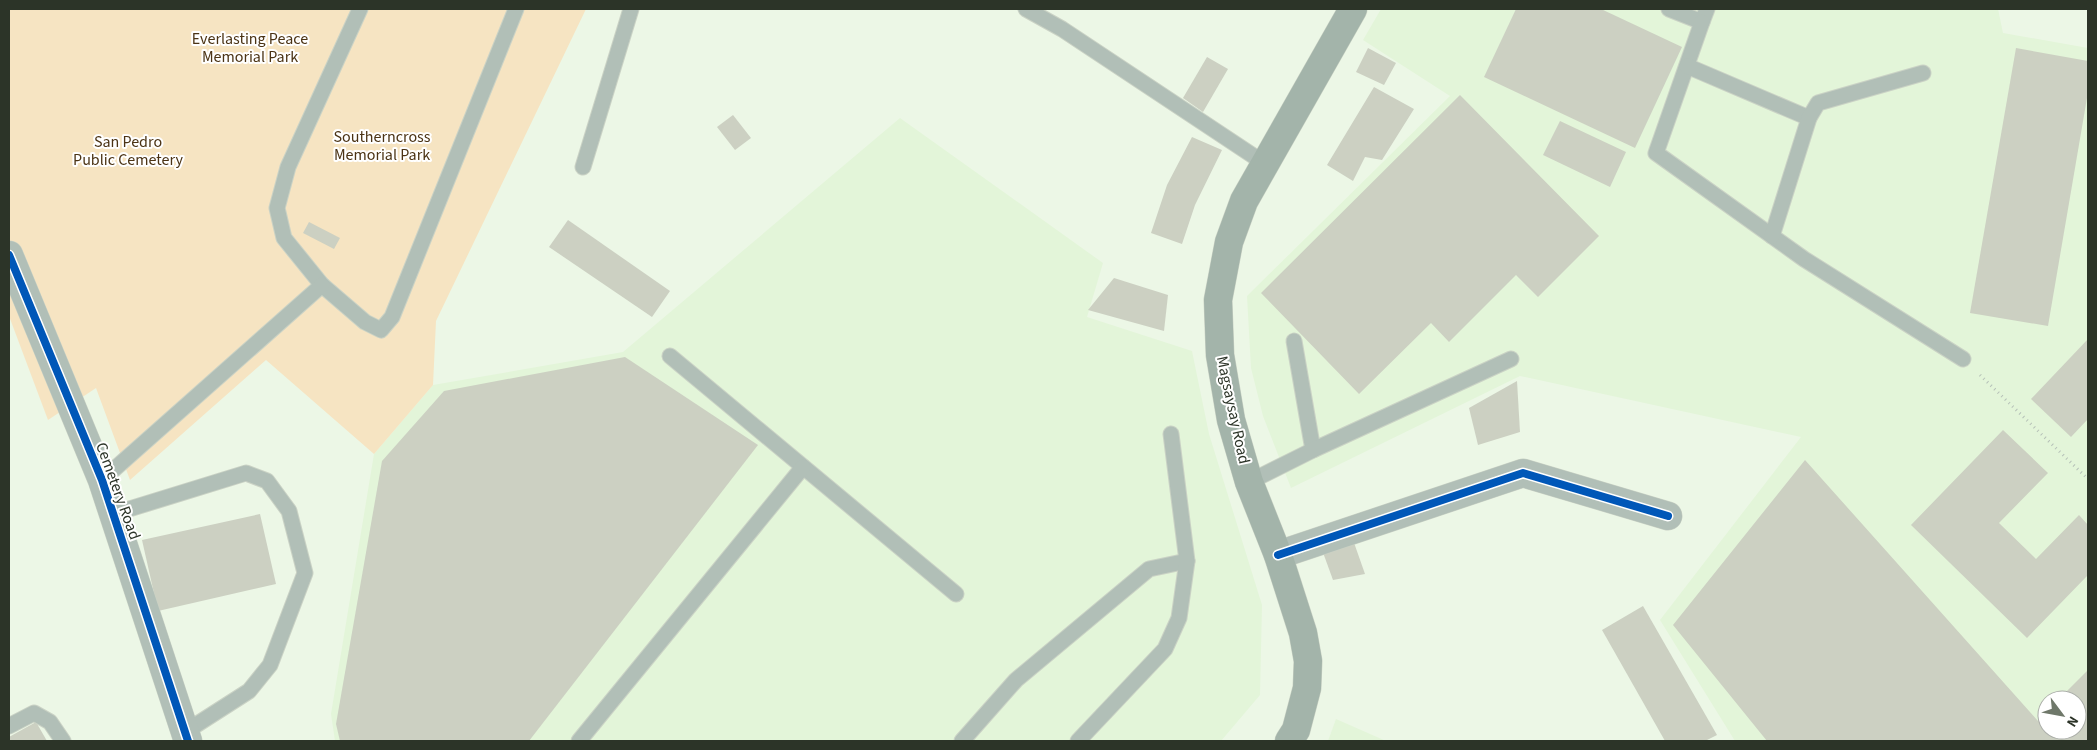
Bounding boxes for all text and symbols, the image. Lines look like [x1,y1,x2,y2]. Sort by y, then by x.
park label: Everlasting Peace Memorial Park [192,28,308,68]
park label: Southerncross Memorial Park [333,126,431,166]
park label: San Pedro Public Cemetery [73,131,183,171]
street label: Magsaysay Road [1211,354,1255,466]
street label: Cemetery Road [90,439,146,543]
north arrow [2037,690,2087,740]
text: N [2061,712,2083,731]

